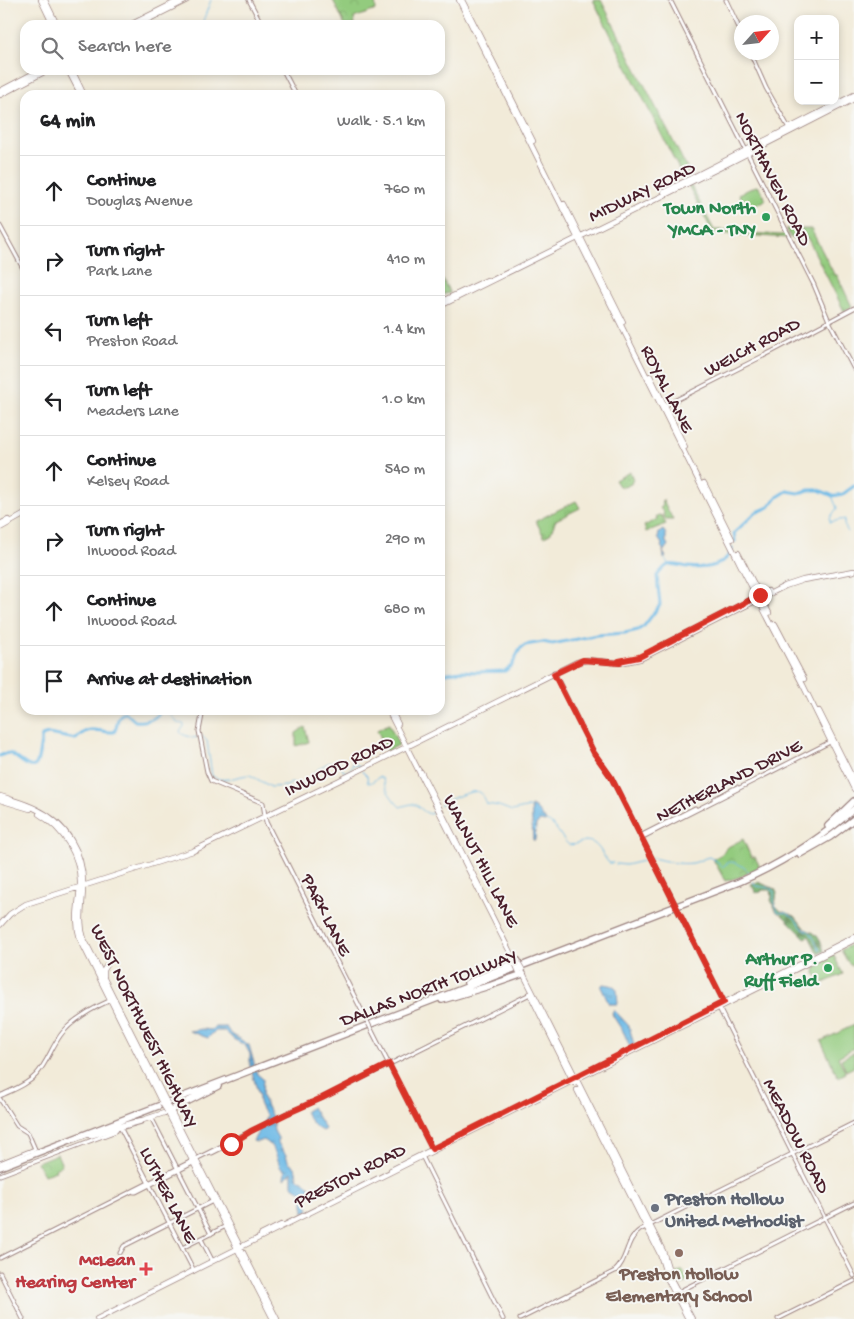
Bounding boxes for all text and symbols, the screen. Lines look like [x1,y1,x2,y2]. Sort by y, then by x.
north arrow [734,15,779,60]
map controls [794,15,839,105]
button: + [794,15,839,60]
search box [20,20,445,75]
icon: search [38,34,66,62]
text: Search here [78,36,172,59]
button: − [794,60,839,105]
street label: NORTHAVEN ROAD [728,109,816,251]
text: 64 min [40,110,95,135]
text: Walk · 5.1 km [337,113,425,132]
street label: MIDWAY ROAD [585,157,700,229]
text: Continue [87,170,156,193]
icon: ahead [40,177,68,205]
text: 760 m [384,181,425,200]
text: Douglas Avenue [87,193,193,212]
place label: Town North YMCA - TNY [662,198,757,243]
marker: Town North YMCA - TNY [760,211,772,223]
text: Turn right [87,240,163,263]
icon: right [40,247,68,275]
text: 410 m [387,251,425,270]
text: Park Lane [87,263,152,282]
text: Turn left [87,310,151,333]
street label: WELCH ROAD [701,313,805,383]
icon: left [40,317,68,345]
text: 1.4 km [384,321,425,340]
text: Preston Road [87,333,177,352]
street label: ROYAL LANE [634,342,698,438]
text: Turn left [87,380,151,403]
icon: left [40,387,68,415]
text: 1.0 km [382,391,425,410]
text: Meaders Lane [87,403,179,422]
text: Continue [87,450,156,473]
icon: ahead [40,457,68,485]
text: 540 m [385,461,425,480]
text: Kelsey Road [87,473,168,492]
text: Turn right [87,520,163,543]
icon: right [40,527,68,555]
text: 290 m [385,531,425,550]
text: Inwood Road [87,543,176,562]
route end [749,584,772,607]
text: Continue [87,590,156,613]
icon: ahead [40,597,68,625]
text: 680 m [384,601,425,620]
text: Inwood Road [87,613,176,632]
icon: arrive [40,667,68,695]
text: Arrive at destination [87,669,251,692]
street label: INWOOD ROAD [282,731,398,803]
street label: NETHERLAND DRIVE [653,735,808,829]
street label: WALNUT HILL LANE [437,791,524,933]
street label: PARK LANE [294,870,356,961]
street label: WEST NORTHWEST HIGHWAY [84,921,202,1132]
street label: DALLAS NORTH TOLLWAY [336,945,521,1034]
place label: Arthur P. Ruff Field [743,949,820,994]
marker: Arthur P. Ruff Field [822,962,834,974]
street label: MEADOW ROAD [756,1075,834,1198]
route start [220,1133,243,1156]
street label: PRESTON ROAD [290,1139,411,1215]
street label: LUTHER LANE [133,1144,201,1249]
place label: Preston Hollow United Methodist [664,1189,805,1234]
marker: Preston Hollow United Methodist [649,1202,661,1214]
marker: Preston Hollow Elementary School [673,1247,685,1259]
place label: McLean Hearing Center [15,1250,137,1295]
marker: McLean Hearing Center [139,1262,153,1276]
place label: Preston Hollow Elementary School [606,1264,752,1309]

